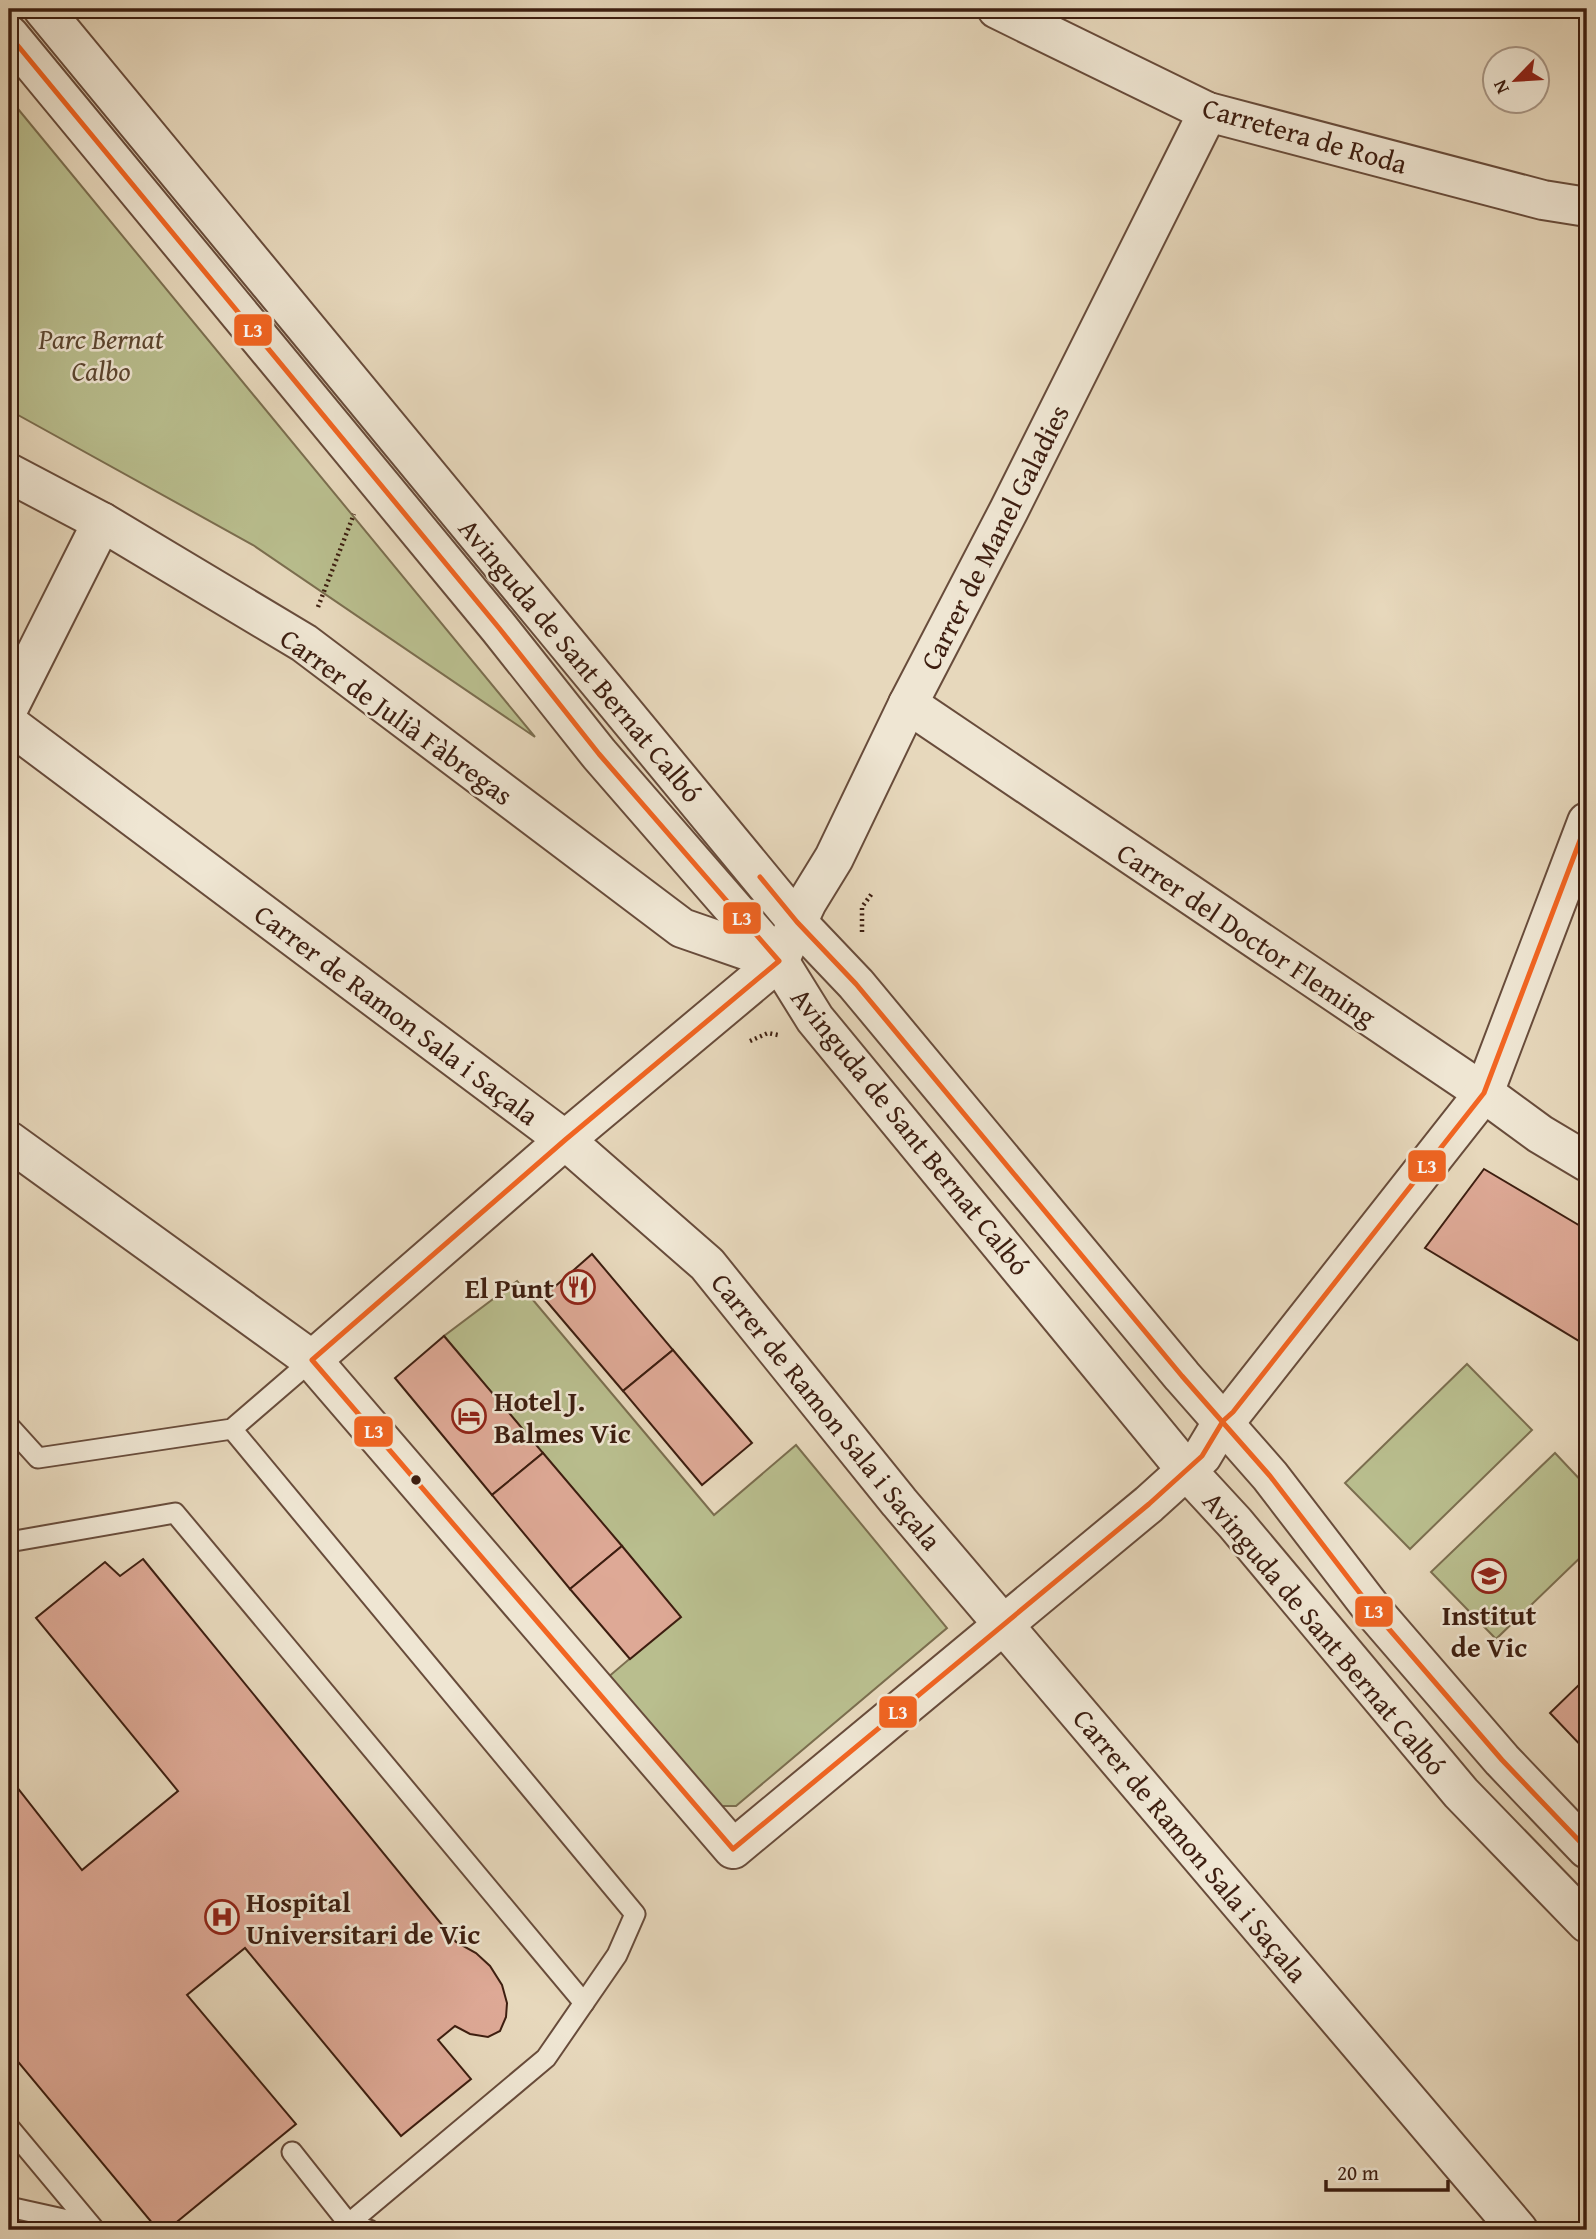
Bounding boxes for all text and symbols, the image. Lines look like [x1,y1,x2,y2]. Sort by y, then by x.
north arrow [1480,46,1550,116]
text: N [1485,75,1516,99]
street label: Carretera de Roda [1198,86,1413,184]
line badge: L3 [233,313,273,347]
text: L3 [243,316,263,344]
park label: Parc Bernat Calbo [37,318,165,391]
street label: Carrer de Manel Galadies [909,397,1079,677]
street label: Avinguda de Sant Bernat Calbó [450,509,712,811]
street label: Carrer de Julià Fàbregas [272,617,522,815]
street label: Carrer del Doctor Fleming [1109,832,1385,1036]
street label: Carrer de Ramon Sala i Saçala [246,893,548,1135]
line badge: L3 [722,901,762,935]
text: L3 [732,904,752,932]
street label: Avinguda de Sant Bernat Calbó [782,978,1040,1284]
line badge: L3 [1407,1149,1447,1183]
text: L3 [1417,1152,1437,1180]
street label: Carrer de Ramon Sala i Saçala [702,1263,952,1559]
place label: El Punt [465,1267,554,1308]
restaurant icon: El Punt [559,1268,597,1306]
place label: Hotel J. Balmes Vic [494,1380,631,1453]
hotel icon: Hotel J. Balmes Vic [450,1397,488,1435]
line badge: L3 [353,1415,394,1448]
text: L3 [364,1417,384,1445]
unlabelled marker [409,1473,423,1487]
street label: Avinguda de Sant Bernat Calbó [1194,1482,1456,1784]
school or university icon: Institut de Vic [1470,1557,1508,1595]
place label: Institut de Vic [1442,1594,1537,1667]
line badge: L3 [1354,1595,1394,1628]
text: L3 [1364,1597,1384,1625]
line badge: L3 [878,1695,918,1729]
text: L3 [888,1698,908,1726]
street label: Carrer de Ramon Sala i Saçala [1064,1699,1319,1991]
place label: Hospital Universitari de Vic [246,1881,480,1954]
hospital icon: Hospital Universitari de Vic [203,1898,241,1936]
scale bar [1326,2148,1449,2192]
text: 20 m [1337,2157,1379,2188]

